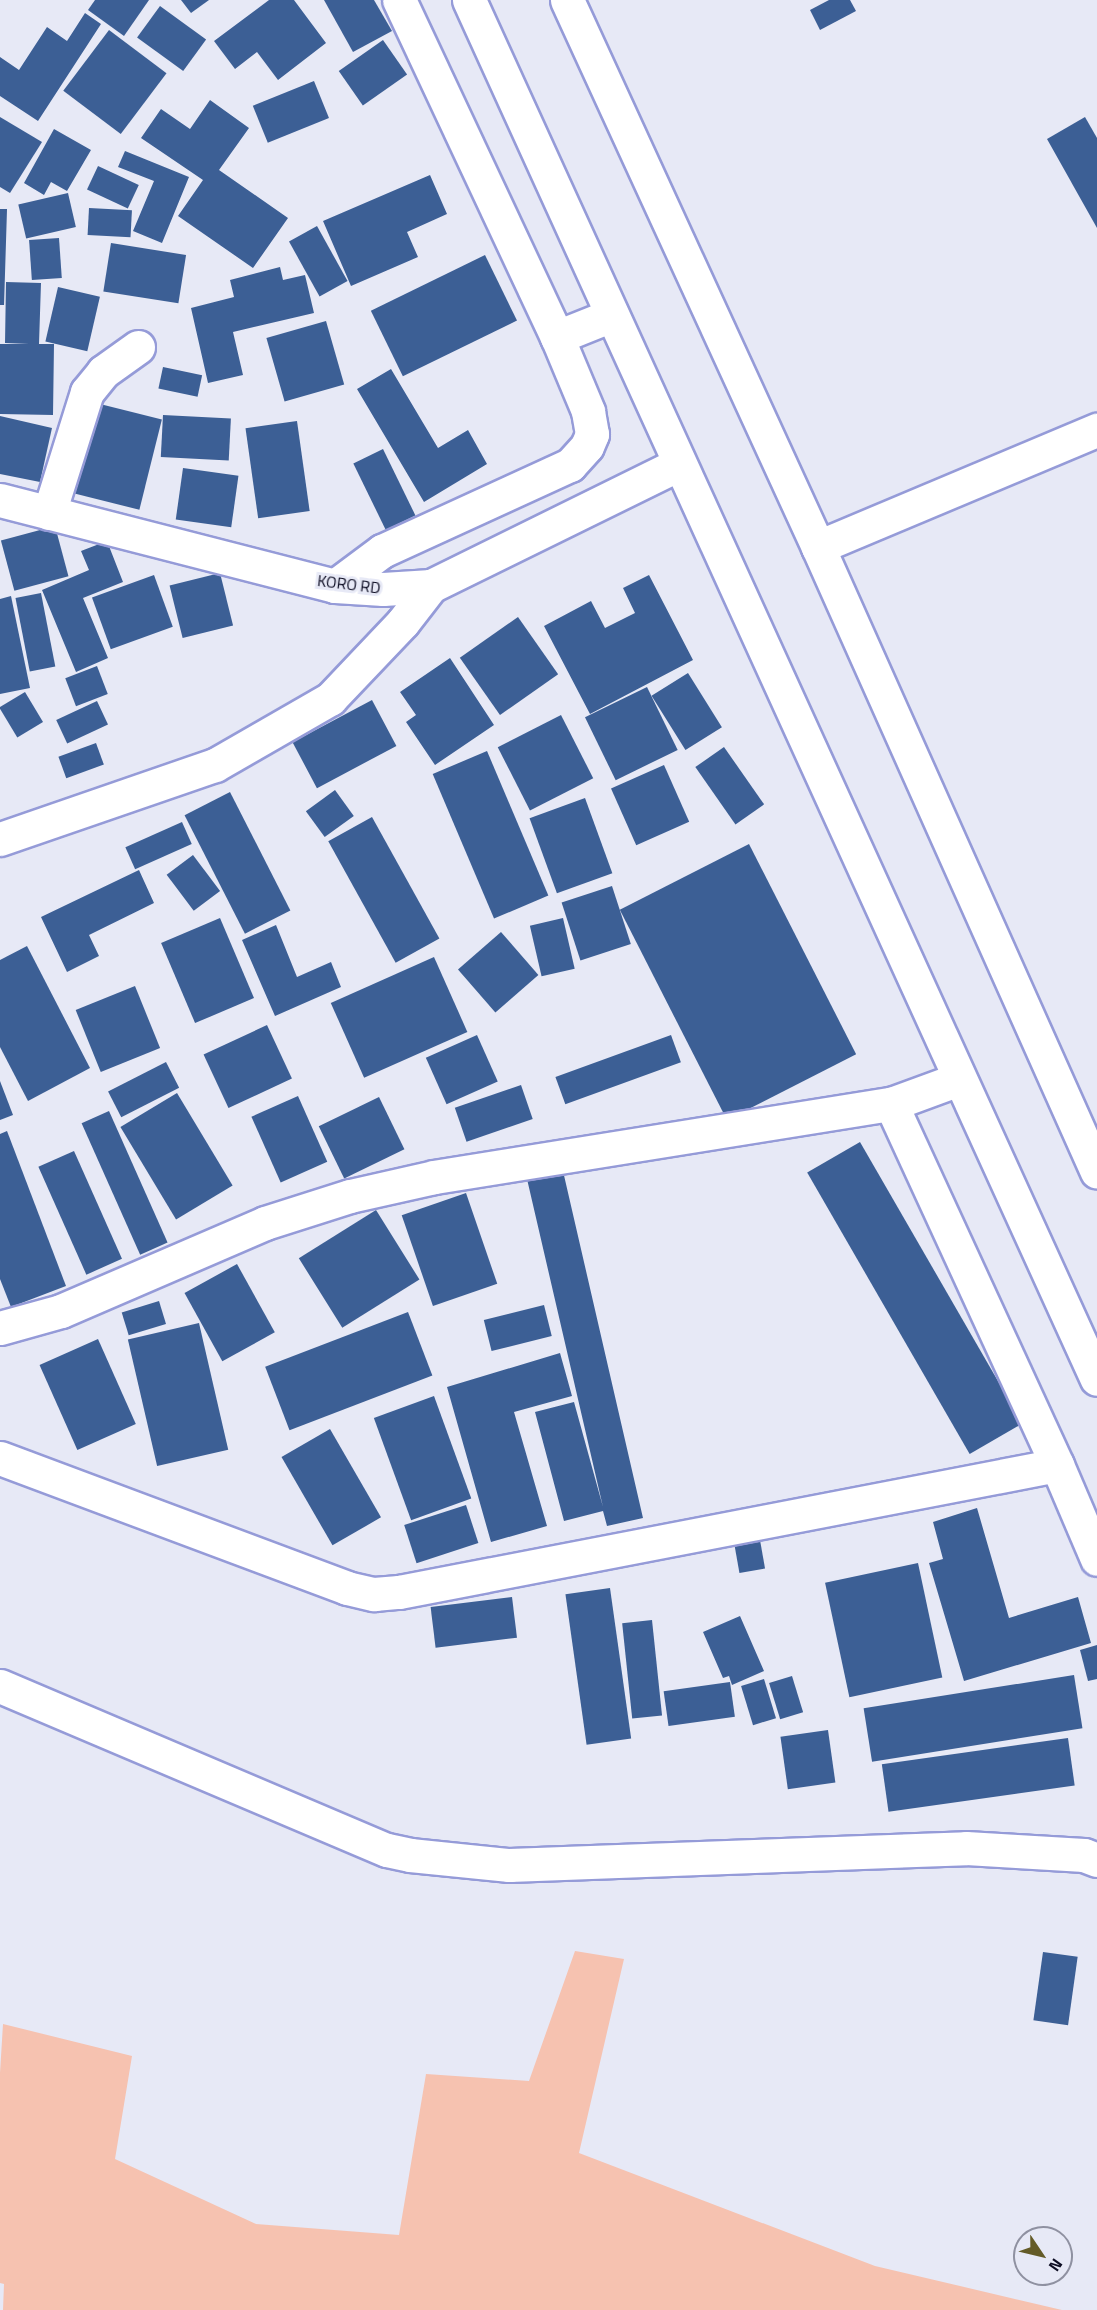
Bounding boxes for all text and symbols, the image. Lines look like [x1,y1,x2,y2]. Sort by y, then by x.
street label: KORO RD [316,571,382,597]
north arrow [1013,2226,1073,2286]
text: N [1043,2254,1069,2277]

